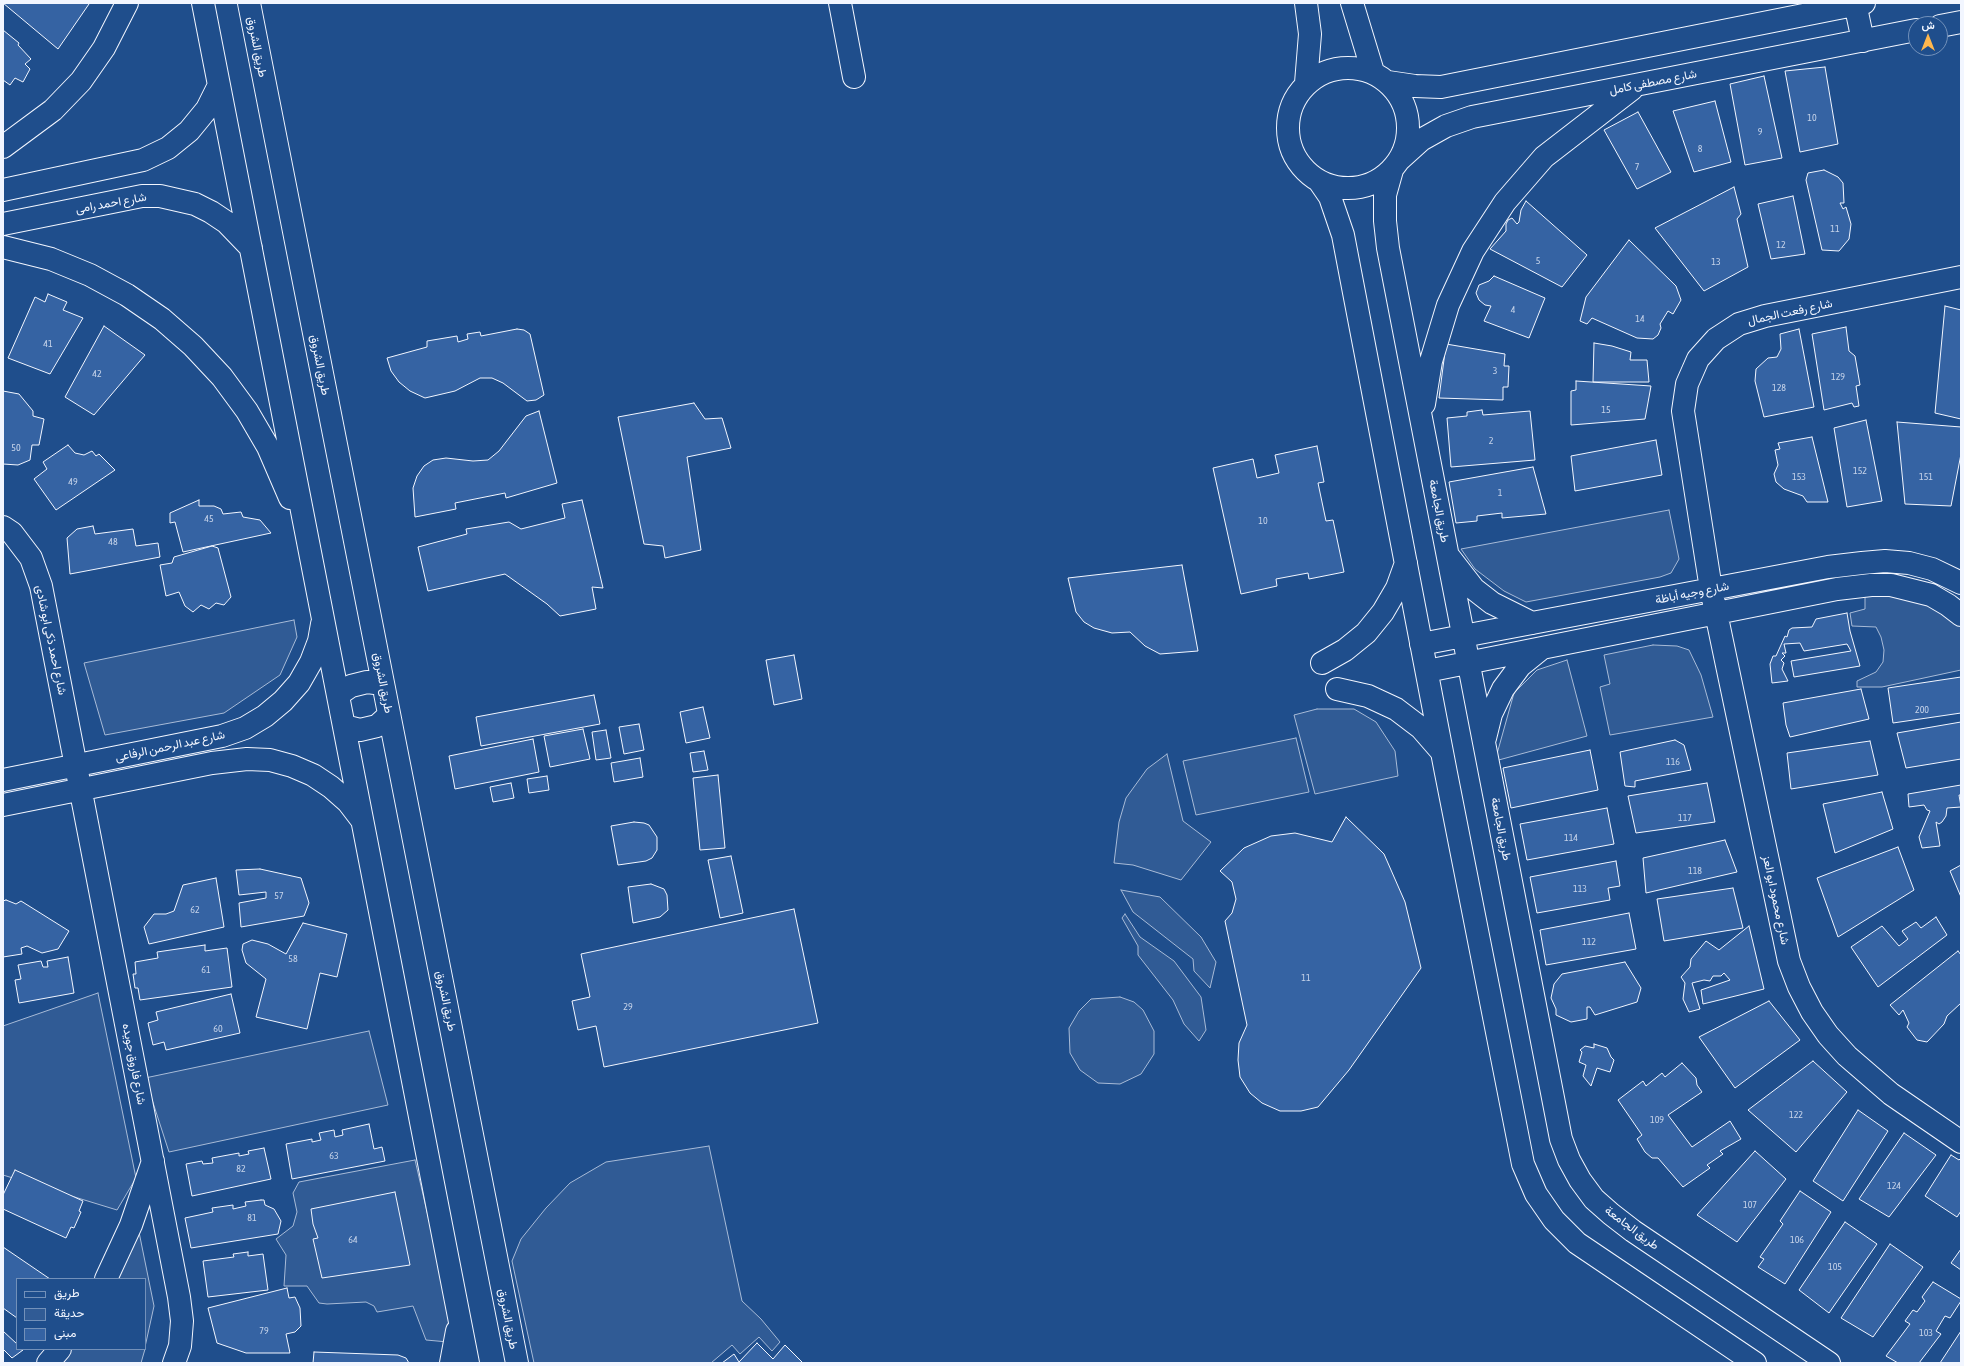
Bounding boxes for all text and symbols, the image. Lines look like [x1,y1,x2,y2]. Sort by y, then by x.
street label: طريق الشروق [244,15,270,79]
north arrow [1908,16,1948,56]
text: ش [1921,19,1935,31]
street label: شارع مصطفى كامل [1608,66,1698,98]
house number: 10 [1807,112,1817,124]
house number: 9 [1758,126,1762,138]
house number: 8 [1698,143,1702,155]
house number: 7 [1635,161,1639,173]
street label: شارع احمد رامى [74,190,148,216]
house number: 11 [1830,223,1840,235]
house number: 12 [1776,239,1786,251]
house number: 5 [1536,255,1540,267]
house number: 13 [1711,256,1721,268]
street label: شارع رفعت الجمال [1746,296,1834,328]
house number: 4 [1511,304,1515,316]
house number: 14 [1635,313,1645,325]
street label: طريق الشروق [307,333,333,397]
house number: 41 [43,338,53,350]
house number: 3 [1493,365,1497,377]
house number: 42 [92,368,102,380]
house number: 129 [1831,371,1845,383]
house number: 128 [1772,382,1786,394]
house number: 15 [1601,404,1611,416]
house number: 2 [1489,435,1493,447]
house number: 50 [11,442,21,454]
house number: 152 [1853,465,1867,477]
house number: 153 [1792,471,1806,483]
house number: 151 [1919,471,1933,483]
house number: 49 [68,476,78,488]
street label: طريق الجامعة [1426,478,1452,544]
house number: 1 [1498,487,1502,499]
house number: 45 [204,513,214,525]
house number: 10 [1258,515,1268,527]
house number: 48 [108,536,118,548]
street label: شارع وجيه أباظة [1654,579,1730,607]
street label: شارع احمد ذكى ابو شادى [32,584,70,696]
street label: طريق الشروق [370,651,396,715]
house number: 200 [1915,704,1929,716]
street label: شارع عبد الرحمن الرفاعى [114,727,226,765]
house number: 116 [1666,756,1680,768]
street label: طريق الجامعة [1488,796,1514,862]
house number: 117 [1678,812,1692,824]
house number: 114 [1564,832,1578,844]
street label: شارع محمود ابو العز [1759,854,1793,946]
house number: 118 [1688,865,1702,877]
house number: 113 [1573,883,1587,895]
house number: 57 [274,890,284,902]
house number: 62 [190,904,200,916]
house number: 112 [1582,936,1596,948]
house number: 58 [288,953,298,965]
house number: 61 [201,964,211,976]
street label: طريق الشروق [433,969,459,1033]
house number: 11 [1301,972,1311,984]
house number: 29 [623,1001,633,1013]
street label: شارع فاروق جويده [119,1022,149,1106]
house number: 60 [213,1023,223,1035]
house number: 122 [1789,1109,1803,1121]
house number: 109 [1650,1114,1664,1126]
house number: 63 [329,1150,339,1162]
house number: 82 [236,1163,246,1175]
house number: 124 [1887,1180,1901,1192]
house number: 107 [1743,1199,1757,1211]
street label: طريق الجامعة [1602,1203,1662,1253]
house number: 81 [247,1212,257,1224]
house number: 64 [348,1234,358,1246]
house number: 106 [1790,1234,1804,1246]
house number: 105 [1828,1261,1842,1273]
legend [16,1278,146,1350]
text: طريق [54,1286,79,1300]
street label: طريق الشروق [495,1287,521,1351]
text: حديقة [54,1306,84,1320]
house number: 79 [259,1325,269,1337]
text: مبنى [54,1326,76,1340]
house number: 103 [1919,1327,1933,1339]

